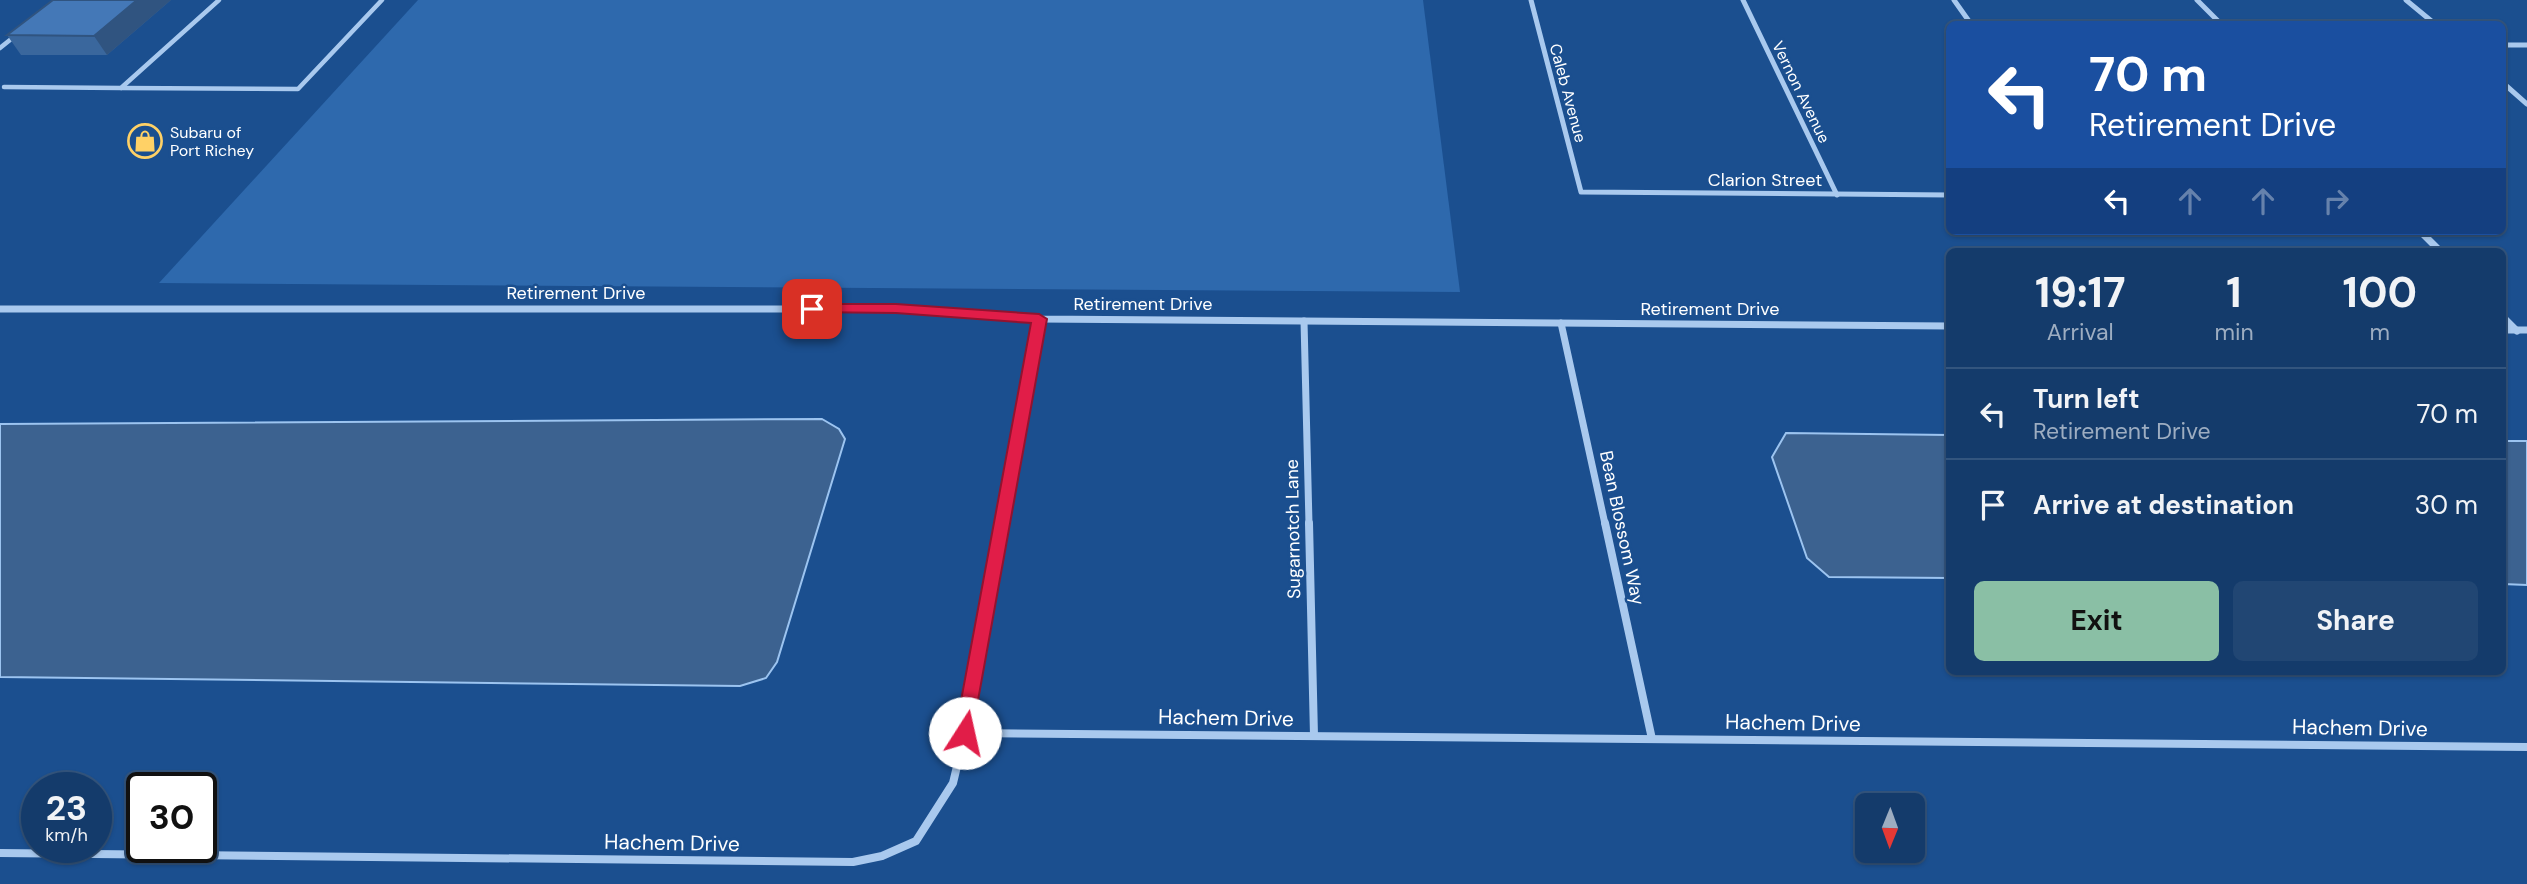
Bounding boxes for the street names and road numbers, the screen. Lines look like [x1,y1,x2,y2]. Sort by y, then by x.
street label: Vernon Avenue [1767,37,1835,147]
street label: Caleb Avenue [1545,41,1591,145]
street label: Clarion Street [1708,168,1822,192]
street label: Retirement Drive [506,281,646,305]
street label: Retirement Drive [1073,292,1213,316]
street label: Retirement Drive [1640,297,1780,321]
street label: Bean Blossom Way [1594,449,1650,607]
street label: Sugarnotch Lane [1280,459,1306,599]
street label: Hachem Drive [1158,703,1294,733]
street label: Hachem Drive [1725,708,1861,738]
street label: Hachem Drive [2292,713,2428,743]
street label: Hachem Drive [604,828,740,858]

